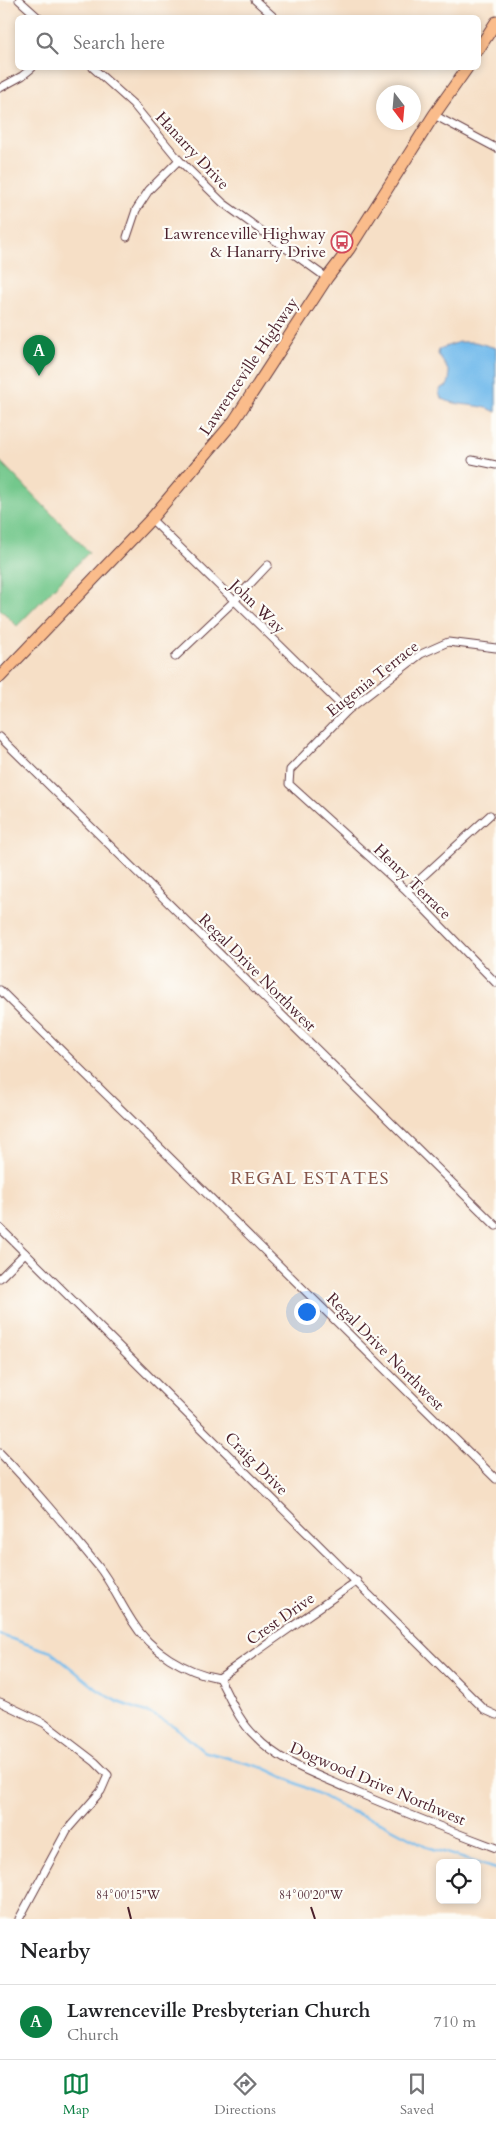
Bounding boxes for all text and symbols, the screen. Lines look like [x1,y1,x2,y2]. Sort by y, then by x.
search box [15,15,481,70]
icon: search [33,29,61,57]
text: Search here [73,30,165,56]
north arrow [376,85,421,130]
street label: Hanarry Drive [150,107,234,195]
place label: Lawrenceville Highway & Hanarry Drive [164,223,327,263]
bus stop icon: Lawrenceville Highway & Hanarry Drive [330,230,354,254]
street label: Lawrenceville Highway [194,293,304,440]
pin: A [23,335,55,376]
street label: John Way [223,573,290,639]
street label: Eugenia Terrace [322,636,423,722]
street label: Henry Terrace [369,839,456,925]
street label: Regal Drive Northwest [194,909,321,1036]
district label: REGAL ESTATES [231,1166,389,1191]
street label: Regal Drive Northwest [322,1288,449,1415]
your location [294,1299,320,1325]
street label: Craig Drive [220,1427,293,1500]
street label: Crest Drive [242,1587,319,1650]
street label: Dogwood Drive Northwest [286,1737,469,1831]
map controls [436,1859,481,1904]
button: locate [436,1859,481,1904]
text: 84°00'15"W [96,1887,161,1903]
text: 84°00'20"W [279,1887,344,1903]
text: Nearby [20,1937,91,1966]
text: Lawrenceville Presbyterian Church [67,1998,370,2024]
text: A [30,2011,42,2033]
text: 710 m [434,2011,476,2033]
text: Church [67,2024,119,2046]
tab: Map [62,2070,90,2119]
tab: Directions [214,2070,276,2119]
tab: Saved [400,2070,434,2119]

